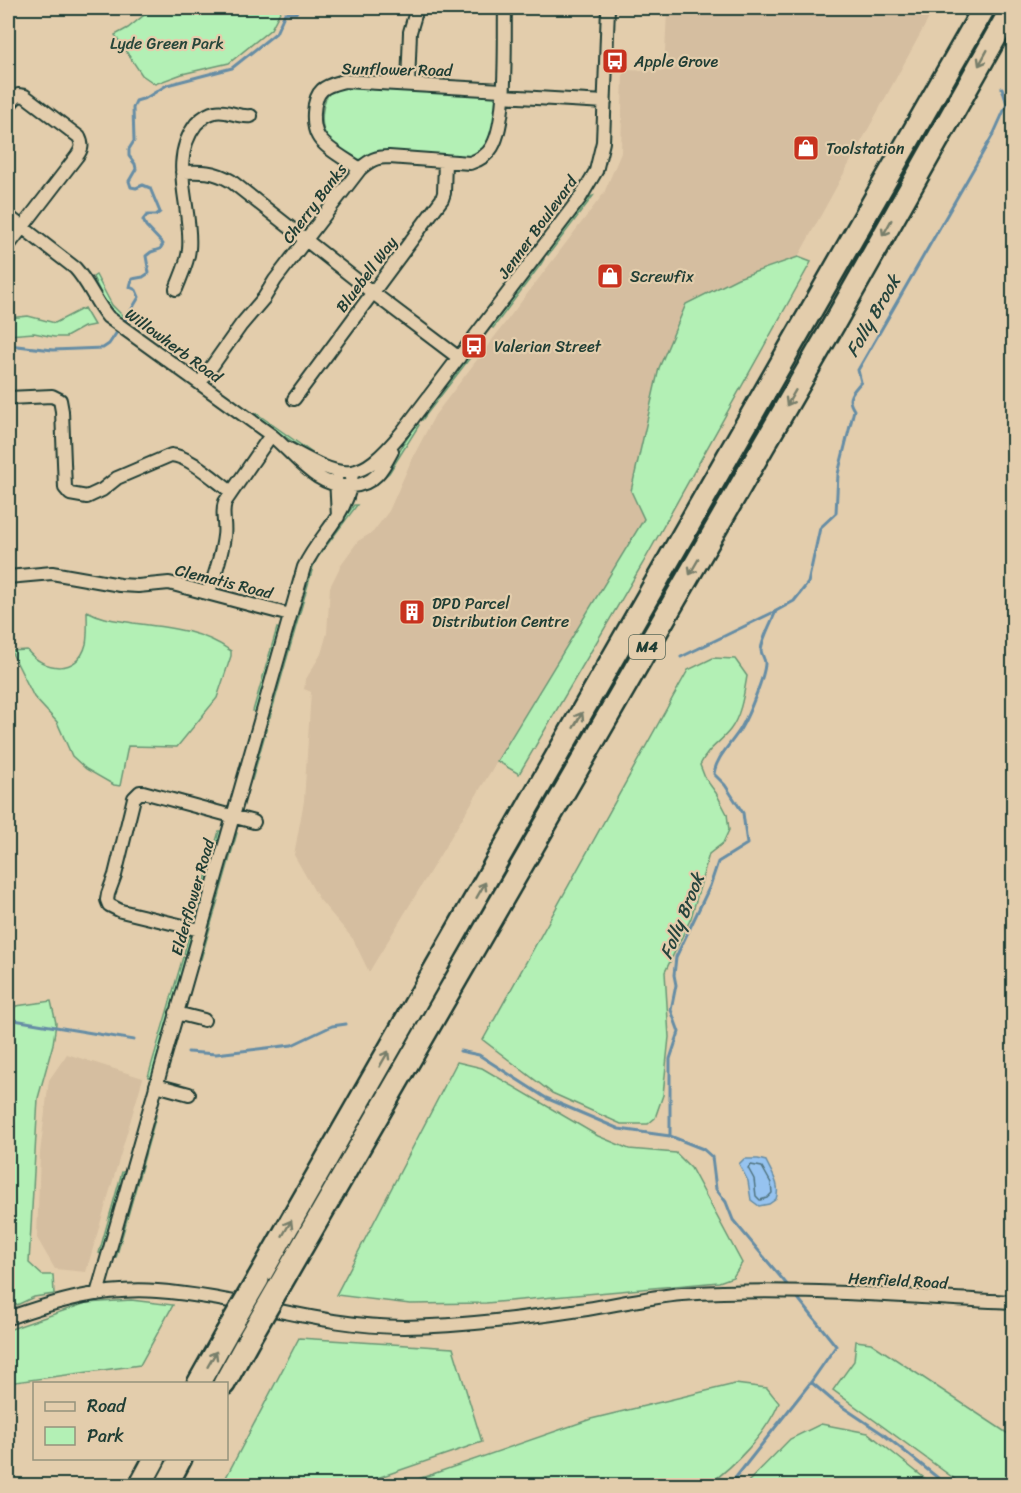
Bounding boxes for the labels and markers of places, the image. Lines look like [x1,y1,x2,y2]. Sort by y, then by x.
bus stop icon: Apple Grove [600,46,630,76]
place label: Apple Grove [633,47,718,76]
shop icon: Toolstation [791,133,821,163]
place label: Toolstation [826,134,905,163]
shop icon: Screwfix [595,261,625,291]
place label: Screwfix [630,262,695,291]
bus stop icon: Valerian Street [459,331,489,361]
place label: Valerian Street [494,332,602,361]
place label: DPD Parcel Distribution Centre [432,589,569,636]
building icon: DPD Parcel Distribution Centre [397,597,427,627]

